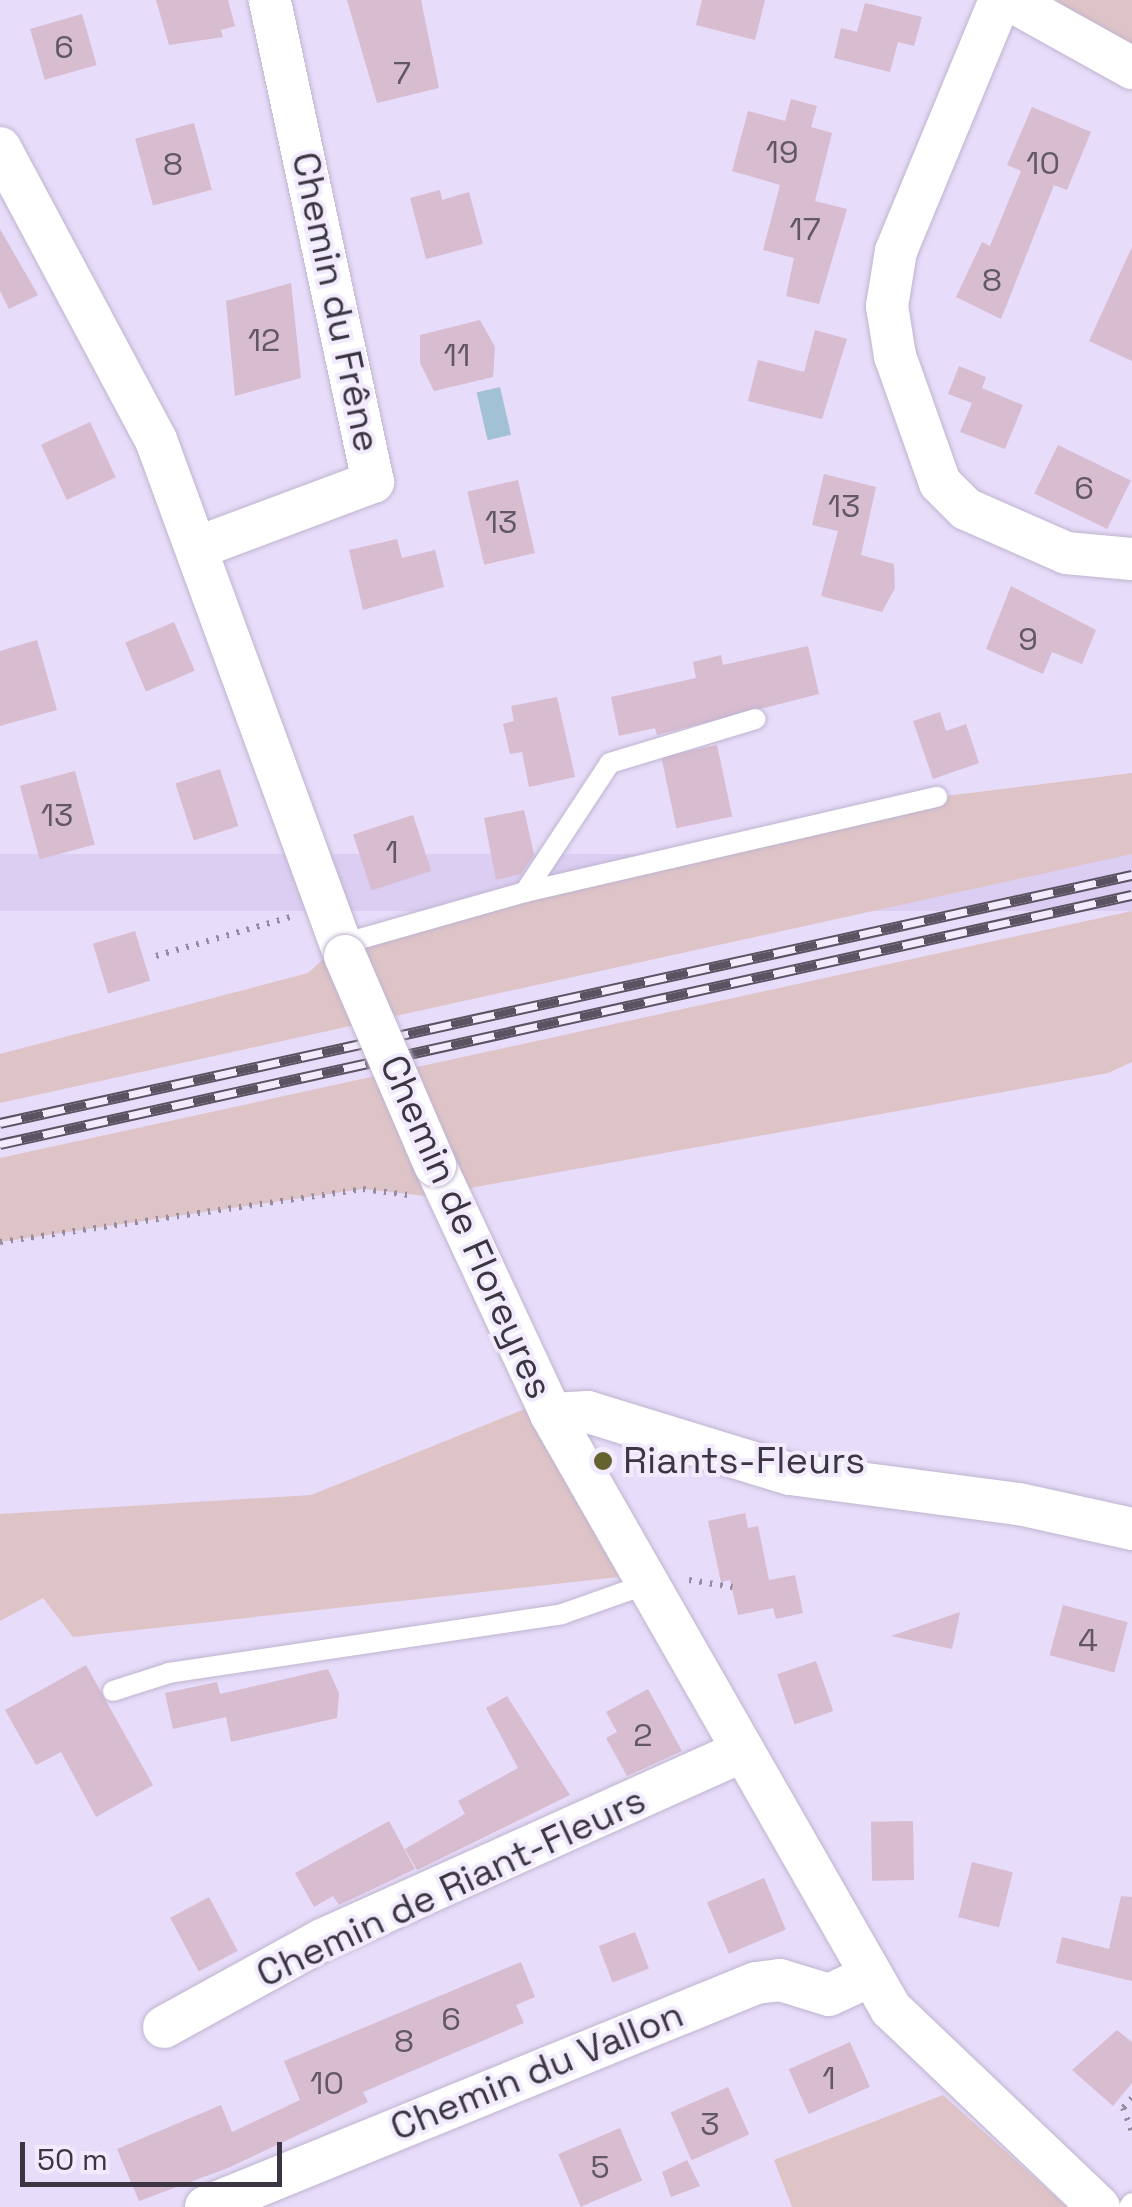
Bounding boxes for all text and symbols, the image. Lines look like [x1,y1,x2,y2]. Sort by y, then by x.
house number: 6 [54,28,74,66]
house number: 7 [393,54,411,92]
house number: 19 [766,133,798,171]
house number: 10 [1026,144,1060,182]
house number: 8 [163,145,183,183]
street label: Chemin du Frêne [282,148,390,456]
house number: 17 [789,210,821,248]
house number: 8 [982,261,1002,299]
house number: 12 [248,321,280,359]
house number: 11 [444,336,470,374]
house number: 6 [1074,469,1094,507]
house number: 13 [828,487,860,525]
house number: 13 [485,503,517,541]
house number: 9 [1018,620,1038,658]
house number: 13 [41,796,73,834]
house number: 1 [385,833,399,871]
street label: Chemin de Floreyres [370,1048,562,1406]
place label: Riants-Fleurs [623,1438,865,1484]
marker: Riants-Fleurs [592,1450,614,1472]
house number: 4 [1078,1621,1098,1659]
house number: 2 [633,1716,653,1754]
street label: Chemin de Riant-Fleurs [249,1777,653,1997]
street label: Chemin du Vallon [384,1991,690,2151]
house number: 6 [441,2000,461,2038]
house number: 8 [394,2022,414,2060]
house number: 1 [822,2059,836,2097]
house number: 10 [310,2064,344,2102]
house number: 3 [700,2105,720,2143]
scale bar [25,2122,288,2184]
text: 50 m [37,2140,108,2179]
house number: 5 [590,2148,610,2186]

